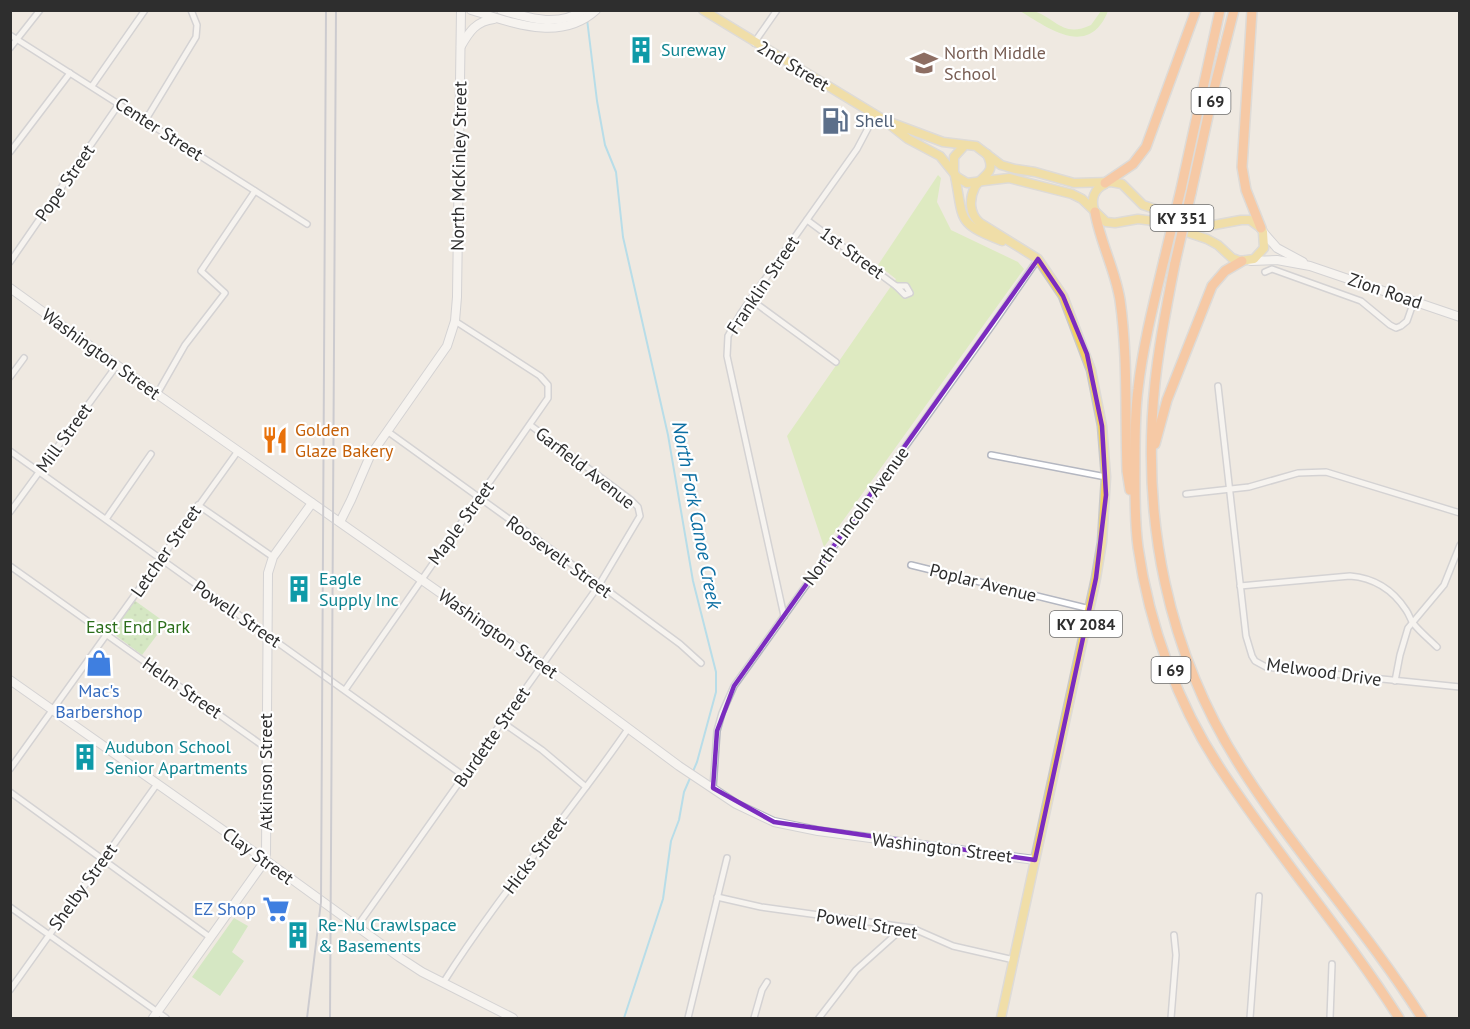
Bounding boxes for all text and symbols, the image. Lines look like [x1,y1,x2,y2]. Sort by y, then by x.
building icon: Sureway [626,35,656,65]
street label: 2nd Street [753,35,834,96]
place label: Sureway [661,38,726,61]
place label: North Middle School [944,41,1046,85]
school or university icon: North Middle School [909,48,939,78]
street label: North McKinley Street [446,81,471,251]
road number: I 69 [1192,88,1230,114]
street label: Center Street [111,92,208,166]
fuel station icon: Shell [820,106,850,136]
place label: Shell [855,109,895,132]
street label: Pope Street [30,140,99,226]
road number: KY 351 [1150,205,1214,231]
street label: 1st Street [815,221,889,284]
street label: Franklin Street [721,231,804,338]
street label: Zion Road [1345,267,1425,314]
street label: Washington Street [37,303,165,404]
street label: Mill Street [31,398,97,477]
place label: Golden Glaze Bakery [295,418,394,462]
water label: North Fork Canoe Creek [666,419,728,612]
street label: Garfield Avenue [531,422,640,514]
restaurant icon: Golden Glaze Bakery [260,425,290,455]
street label: North Lincoln Avenue [797,442,914,590]
street label: Maple Street [422,476,499,569]
street label: Letcher Street [125,500,206,601]
street label: Roosevelt Street [502,510,617,603]
street label: Poplar Avenue [927,558,1039,607]
place label: Eagle Supply Inc [319,567,399,611]
building icon: Eagle Supply Inc [284,574,314,604]
street label: Powell Street [189,575,286,652]
street label: Washington Street [434,584,563,683]
road number: KY 2084 [1050,611,1122,637]
park label: East End Park [86,615,190,638]
shop icon: Mac's Barbershop [84,648,114,678]
street label: Helm Street [138,652,227,723]
street label: Melwood Drive [1265,652,1383,691]
road number: I 69 [1152,657,1190,683]
place label: Mac's Barbershop [55,679,143,723]
street label: Burdette Street [449,682,535,791]
street label: Atkinson Street [254,713,277,831]
place label: Audubon School Senior Apartments [105,735,248,779]
building icon: Audubon School Senior Apartments [70,742,100,772]
street label: Hicks Street [498,811,571,898]
street label: Clay Street [218,822,299,889]
street label: Washington Street [871,827,1013,868]
street label: Shelby Street [43,839,122,935]
supermarket icon: EZ Shop [261,894,291,924]
place label: EZ Shop [194,897,256,920]
street label: Powell Street [815,903,919,944]
place label: Re-Nu Crawlspace & Basements [318,913,457,957]
building icon: Re-Nu Crawlspace & Basements [283,920,313,950]

